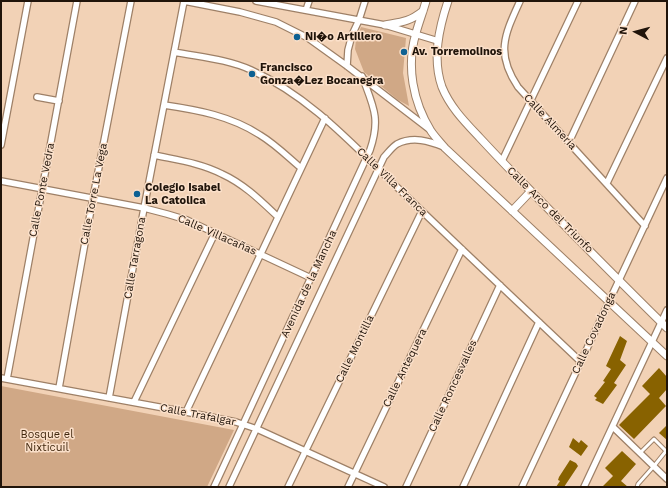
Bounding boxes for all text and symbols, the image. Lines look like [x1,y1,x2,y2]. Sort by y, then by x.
north arrow [616,12,656,52]
text: N [617,26,630,35]
place label: Ni�o Artillero [305,30,382,44]
marker: Ni�o Artillero [292,32,302,42]
place label: Av. Torremolinos [412,45,502,59]
marker: Av. Torremolinos [399,47,409,57]
place label: Francisco Gonza�Lez Bocanegra [260,61,383,87]
marker: Francisco Gonza�Lez Bocanegra [247,69,257,79]
street label: Calle Almería [521,91,579,153]
street label: Calle Ponte Vedra [26,142,58,238]
street label: Calle Torre La Vega [78,142,110,246]
street label: Calle Villa Franca [354,145,430,219]
street label: Calle Arco del Triunfo [504,164,596,256]
place label: Colegio Isabel La Catolica [145,181,221,207]
marker: Colegio Isabel La Catolica [132,189,142,199]
street label: Calle Villacañas [176,212,258,258]
street label: Calle Tarragona [121,216,149,300]
street label: Avenida de la Mancha [278,228,340,340]
street label: Calle Covadonga [569,290,619,376]
street label: Calle Montilla [333,313,377,385]
street label: Calle Antequera [380,326,430,410]
street label: Calle Roncesvalles [426,338,480,434]
street label: Calle Trafalgar [159,401,237,429]
park label: Bosque el Nixticuil [20,428,74,454]

